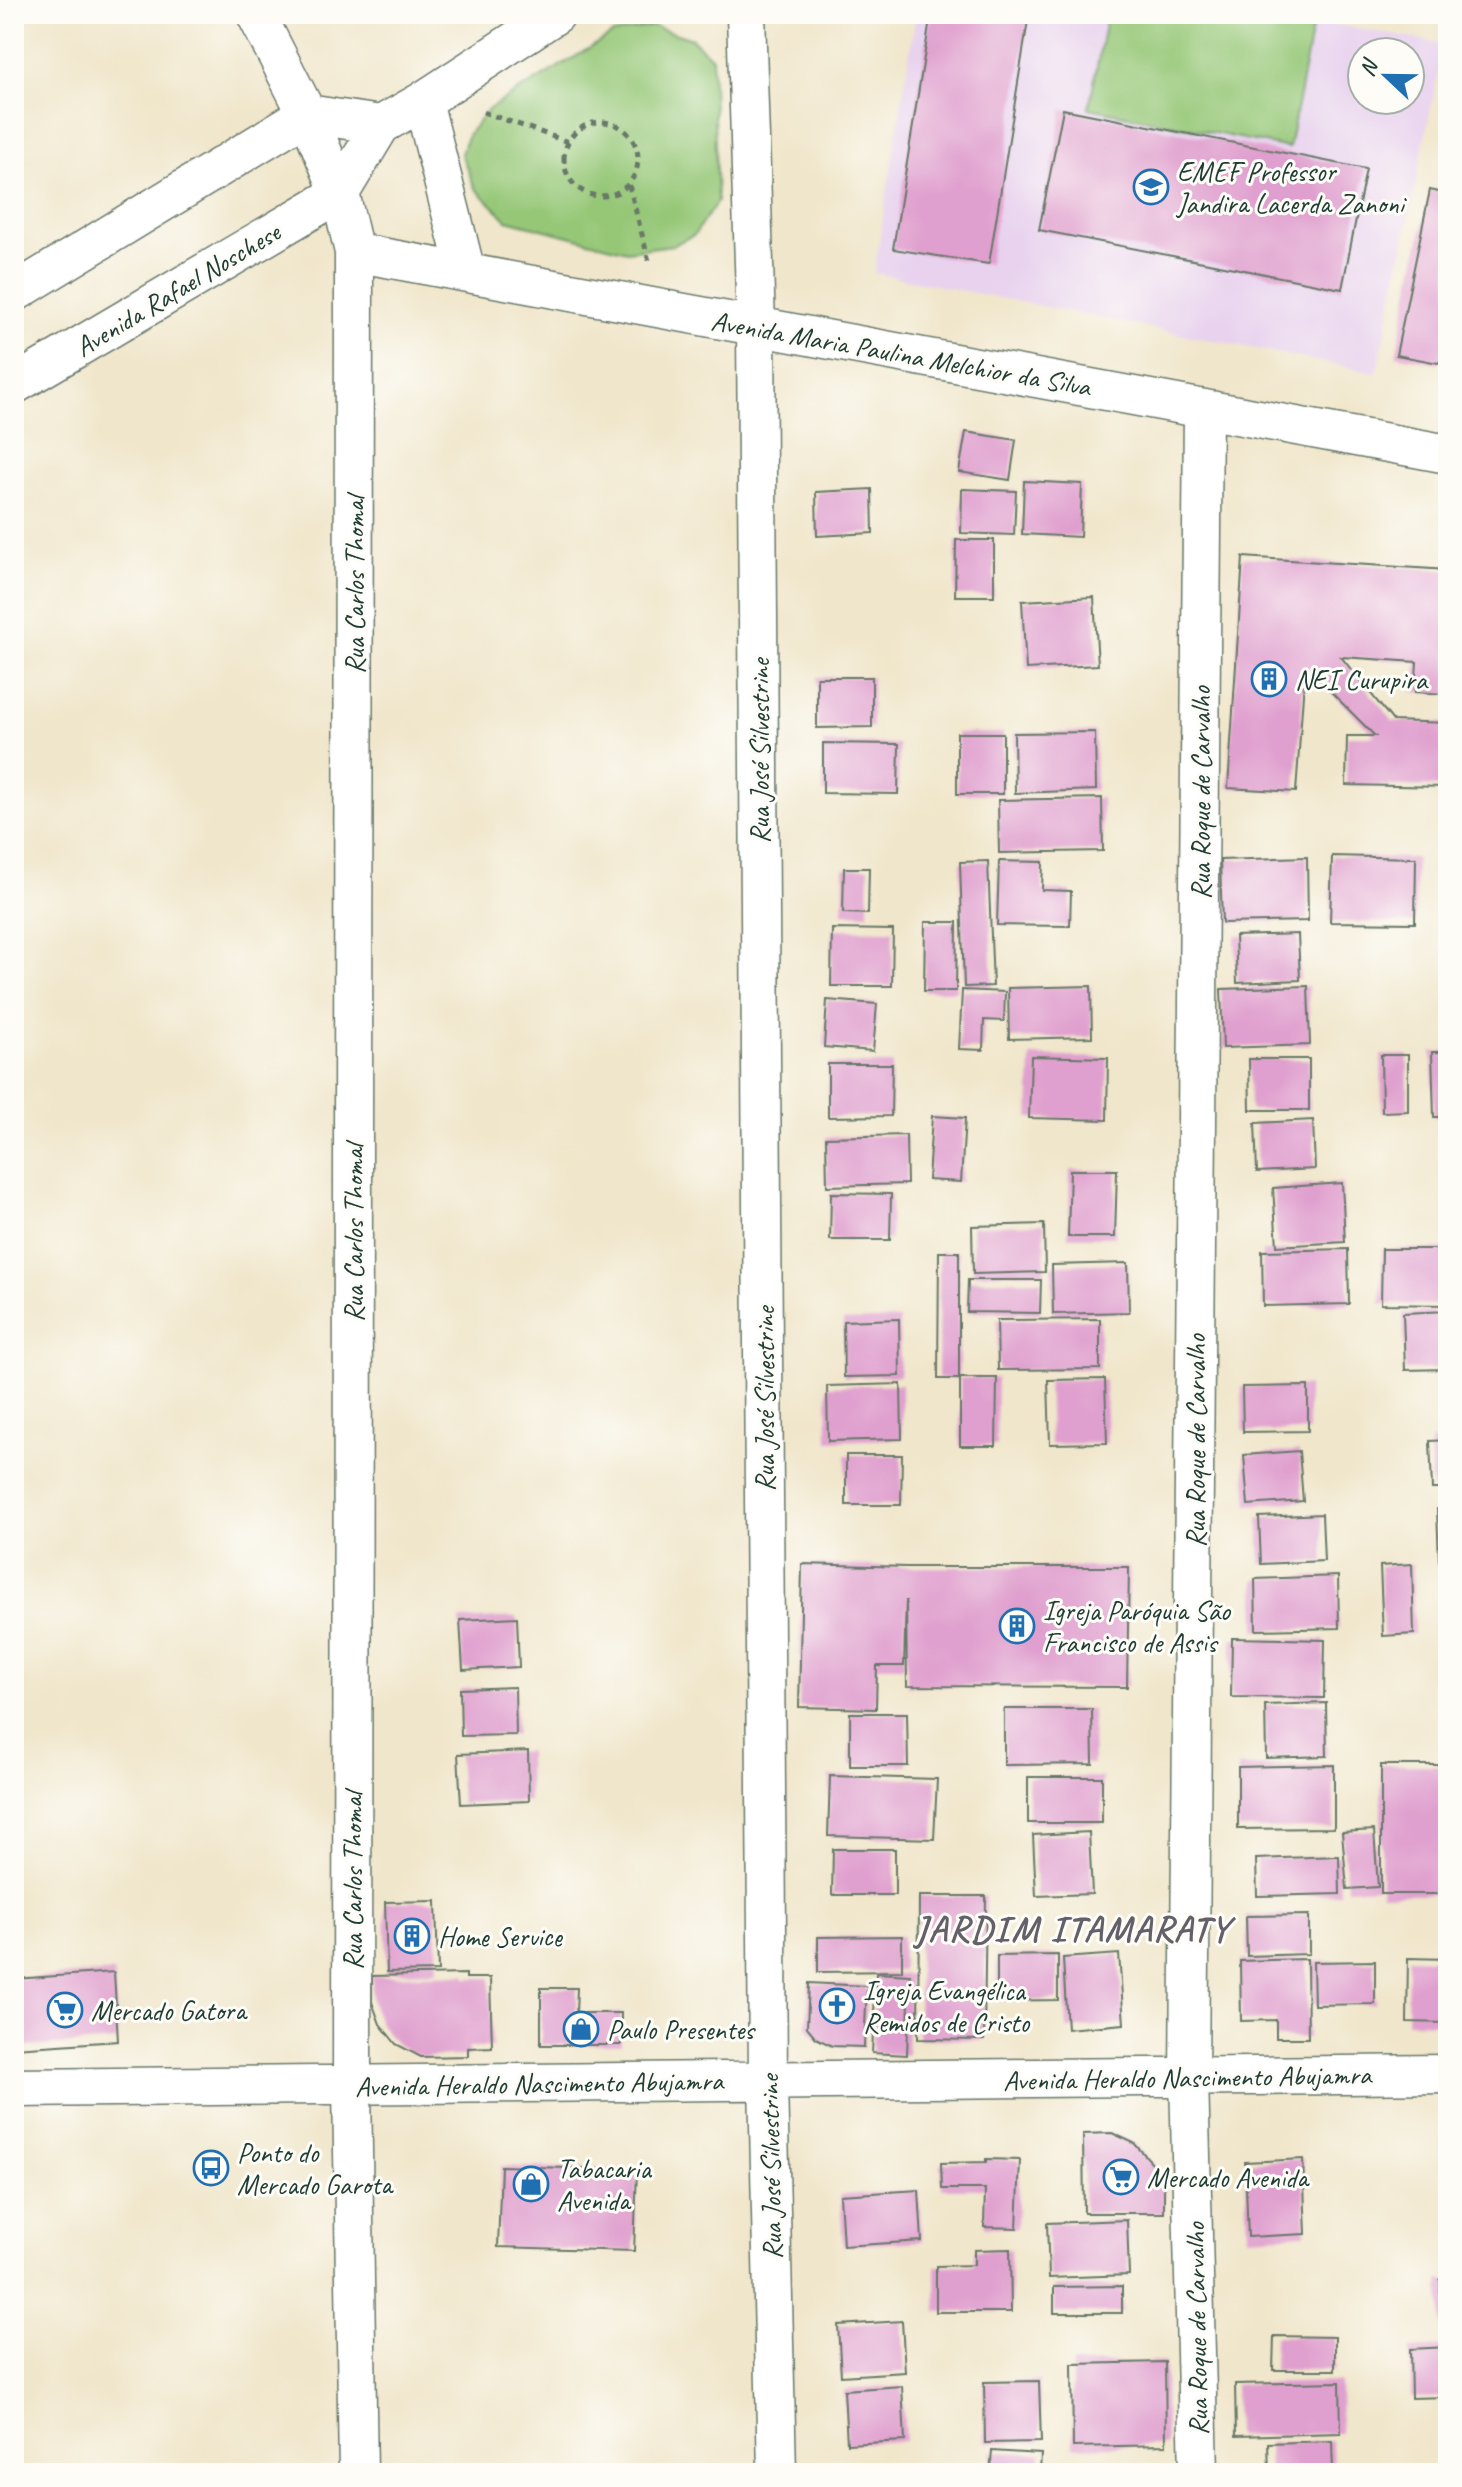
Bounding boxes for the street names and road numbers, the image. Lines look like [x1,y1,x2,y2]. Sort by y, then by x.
street label: Avenida Rafael Noschese [68,213,288,364]
street label: Avenida Maria Paulina Melchior da Silva [709,303,1095,404]
street label: Rua Carlos Thomal [337,491,372,674]
street label: Rua José Silvestrine [742,657,777,843]
street label: Rua Roque de Carvalho [1183,684,1218,900]
street label: Rua Carlos Thomal [336,1139,371,1322]
street label: Rua José Silvestrine [747,1305,782,1491]
street label: Rua Roque de Carvalho [1178,1332,1213,1548]
street label: Rua Carlos Thomal [335,1787,370,1970]
street label: Avenida Heraldo Nascimento Abujamra [1003,2057,1373,2098]
street label: Avenida Heraldo Nascimento Abujamra [355,2063,725,2104]
street label: Rua José Silvestrine [751,2072,790,2260]
street label: Rua Roque de Carvalho [1177,2220,1216,2436]

